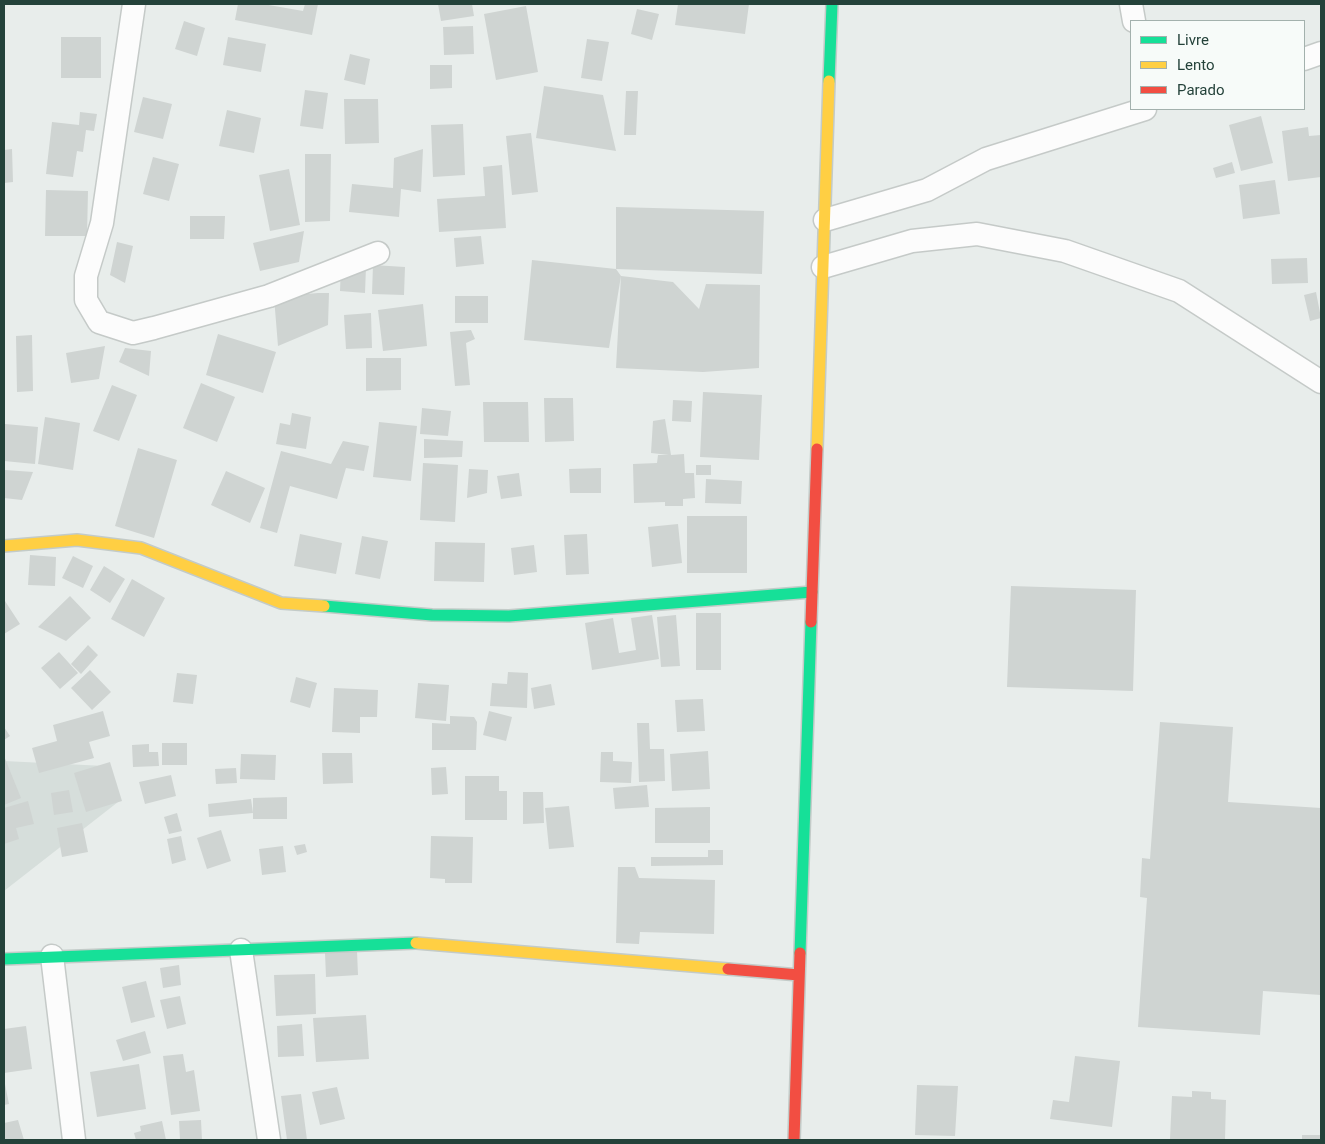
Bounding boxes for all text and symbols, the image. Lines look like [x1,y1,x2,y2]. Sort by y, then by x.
legend [1130,20,1305,110]
text: Livre [1177,31,1209,49]
text: Lento [1177,56,1215,74]
text: Parado [1177,81,1225,99]

